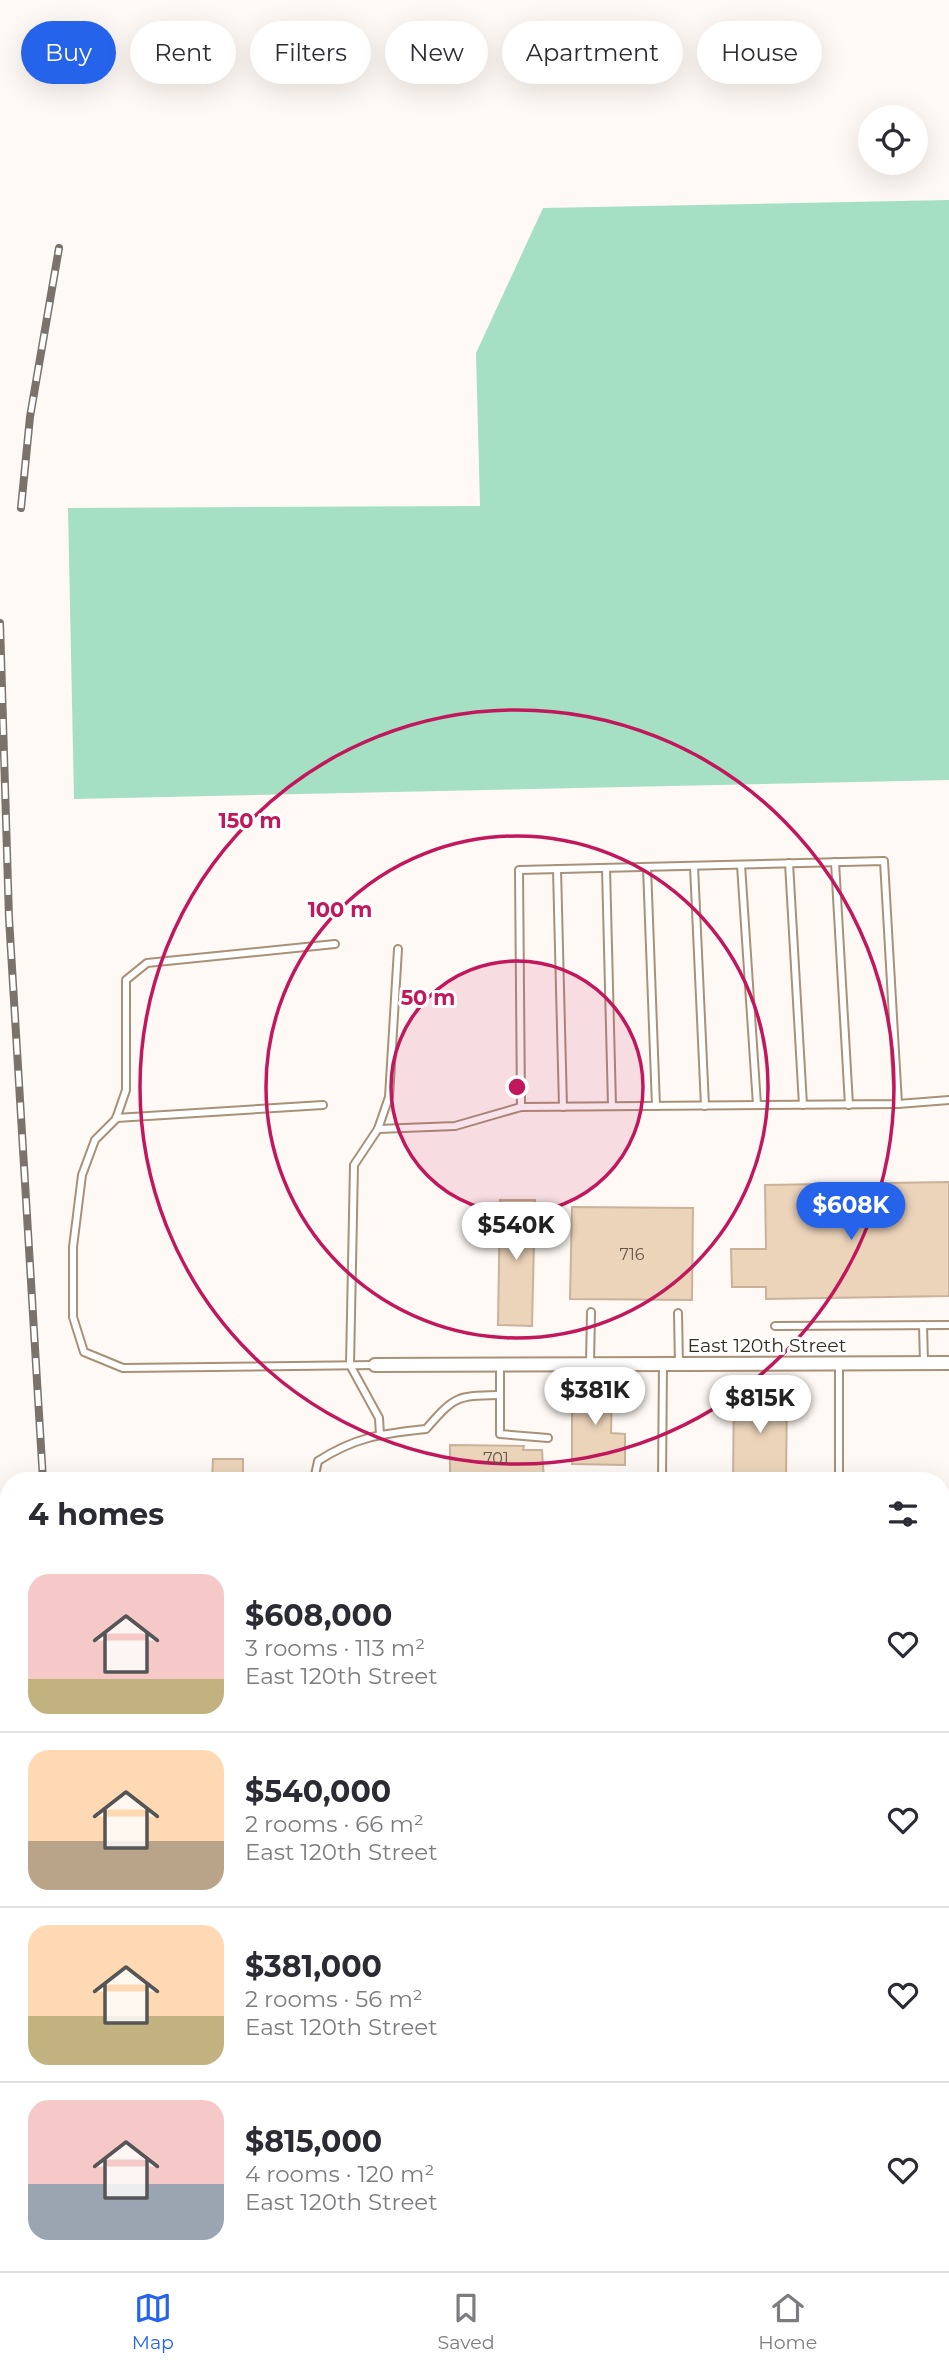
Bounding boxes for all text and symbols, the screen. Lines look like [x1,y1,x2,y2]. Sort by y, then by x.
chip: Buy [21,21,116,84]
chip: Rent [130,21,236,84]
chip: Filters [250,21,371,84]
chip: New [385,21,488,84]
chip: Apartment [502,21,683,84]
chip: House [697,21,822,84]
map controls [858,105,928,175]
button: locate [858,105,928,175]
text: 150 m [219,808,281,833]
text: 100 m [308,897,372,922]
text: 50 m [401,985,455,1010]
centre of rings [505,1075,529,1099]
pin: $608K [802,1182,900,1242]
text: $608K [812,1191,890,1219]
pin: $540K [467,1202,565,1262]
text: $540K [478,1211,554,1239]
house number: 716 [619,1245,645,1264]
street label: East 120th Street [687,1334,847,1357]
pin: $381K [546,1368,644,1427]
text: $381K [560,1376,630,1404]
pin: $815K [711,1376,809,1435]
text: $815K [725,1384,795,1412]
house number: 701 [483,1449,509,1468]
icon: filters [884,1495,922,1533]
text: 4 homes [28,1496,164,1533]
text: $608,000 [245,1597,392,1634]
icon: home [84,1602,168,1686]
icon: heart [884,1625,922,1663]
text: 3 rooms · 113 m² [245,1634,425,1662]
text: East 120th Street [245,1662,438,1690]
text: $540,000 [245,1773,391,1810]
icon: home [84,1778,168,1862]
icon: heart [884,1801,922,1839]
text: 2 rooms · 66 m² [245,1810,424,1838]
text: East 120th Street [245,1838,438,1866]
text: $381,000 [245,1948,382,1985]
icon: home [84,1953,168,2037]
icon: heart [884,1976,922,2014]
text: 2 rooms · 56 m² [245,1985,423,2013]
text: East 120th Street [245,2013,438,2041]
text: $815,000 [245,2123,382,2160]
icon: home [84,2128,168,2212]
icon: heart [884,2151,922,2189]
text: 4 rooms · 120 m² [245,2160,434,2188]
text: East 120th Street [245,2188,438,2216]
tab: Map [132,2289,174,2354]
tab: Saved [438,2289,495,2354]
tab: Home [758,2289,817,2354]

